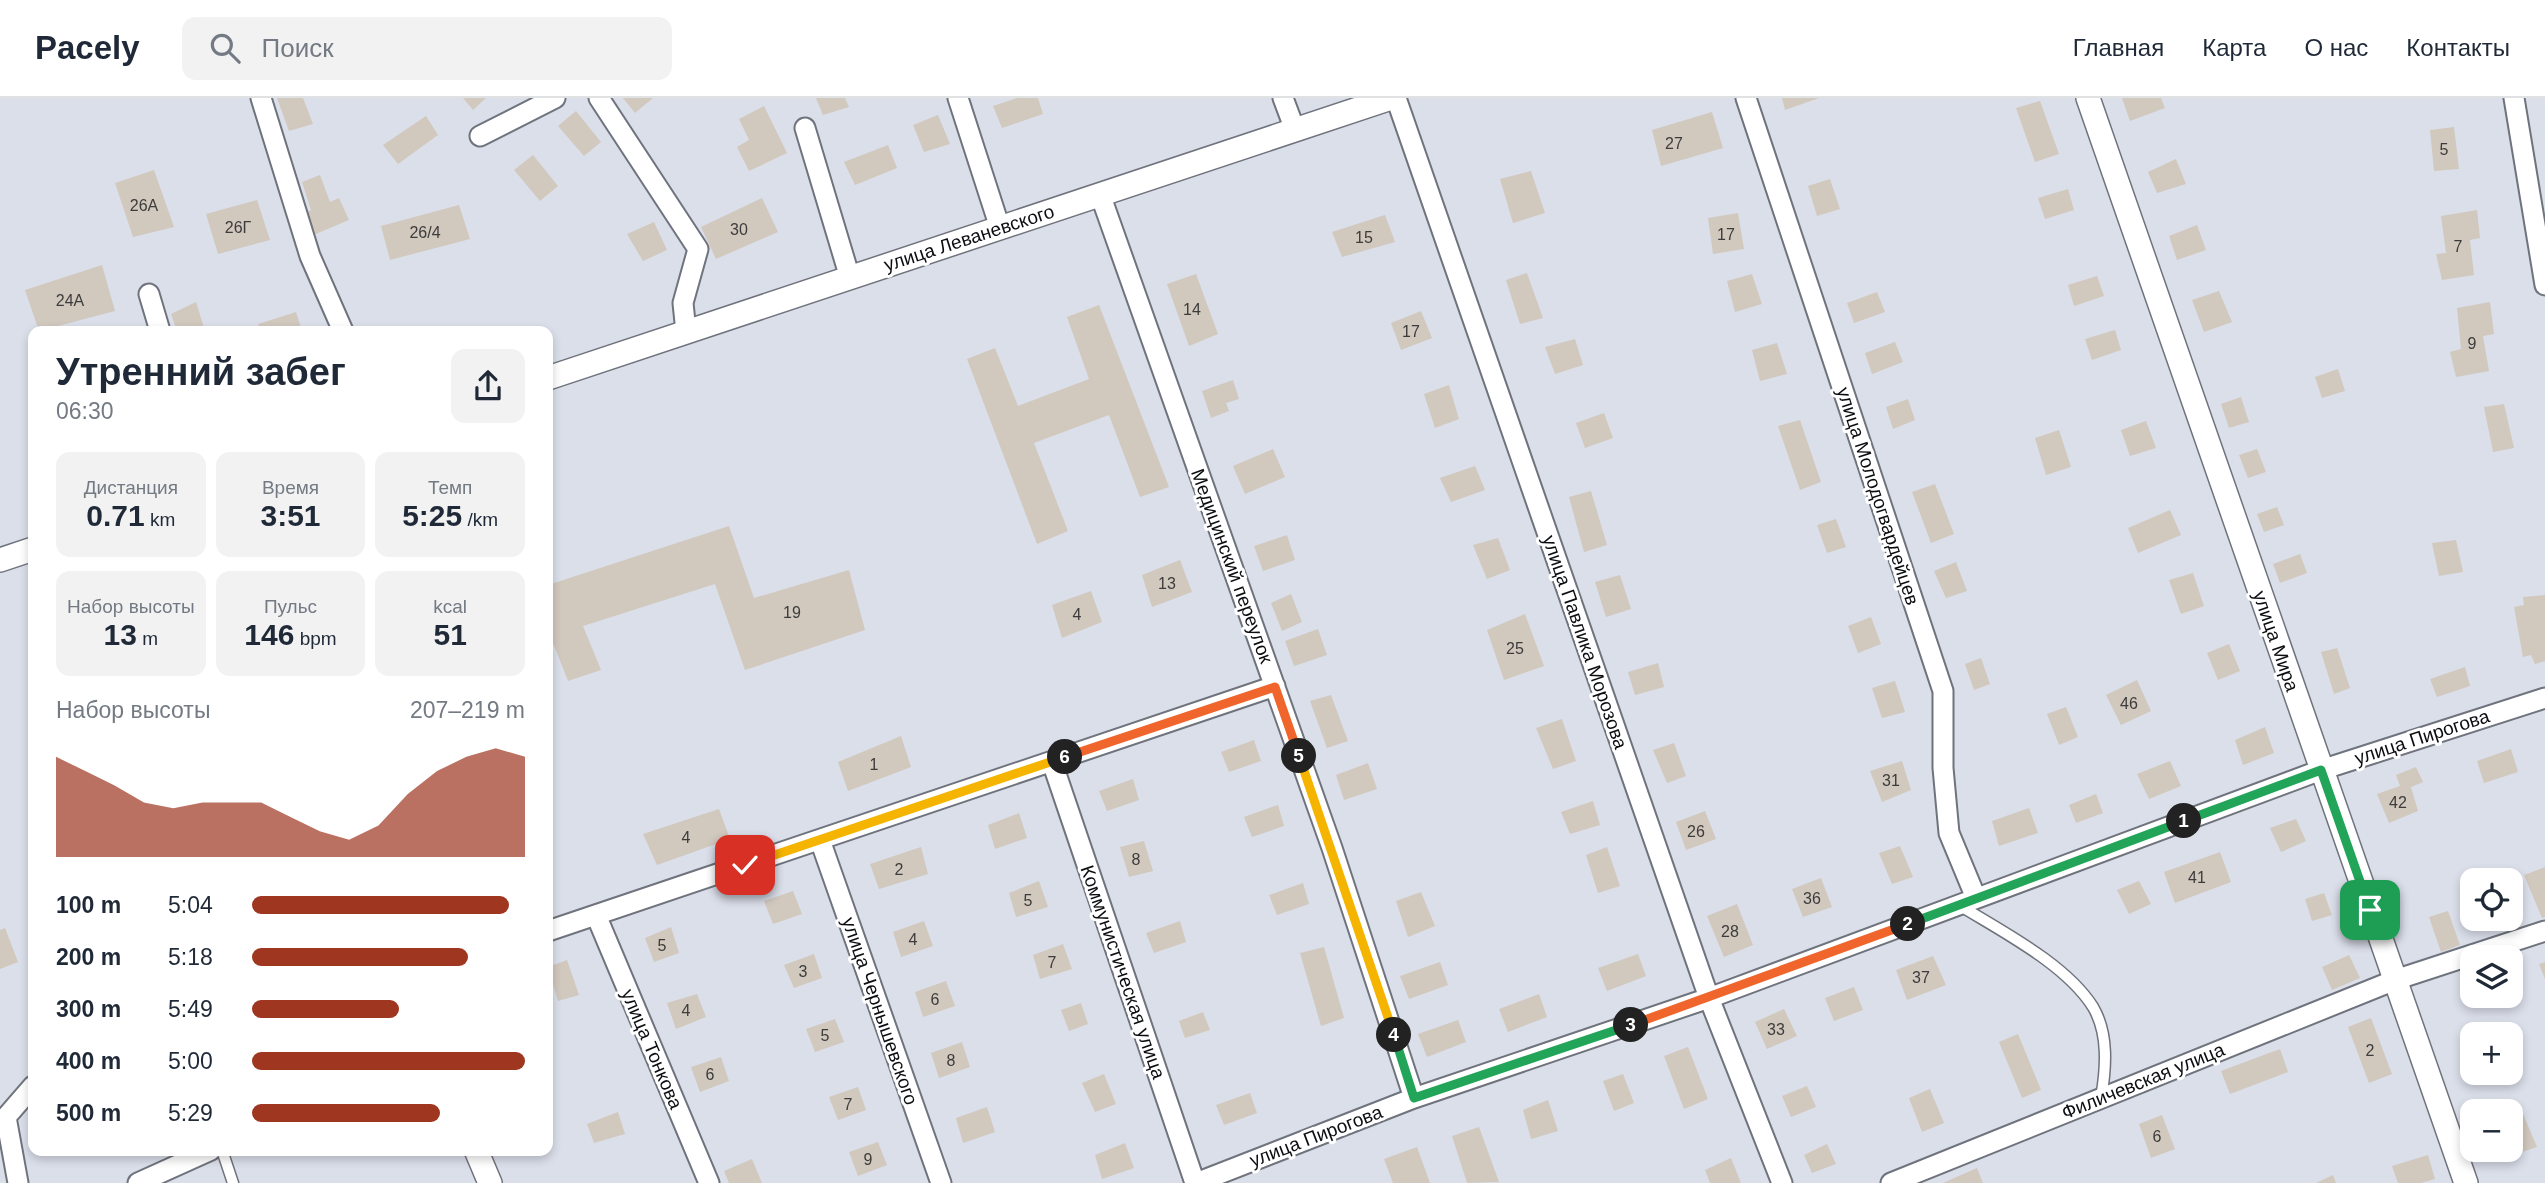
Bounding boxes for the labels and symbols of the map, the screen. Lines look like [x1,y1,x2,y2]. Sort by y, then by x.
house number: 27 [1665,135,1683,152]
house number: 5 [2440,141,2449,158]
house number: 26А [130,197,159,214]
street label: улица Леваневского [881,201,1057,275]
house number: 26Г [225,219,252,236]
house number: 30 [730,221,748,238]
house number: 26/4 [409,224,441,241]
house number: 17 [1717,226,1735,243]
house number: 15 [1355,229,1373,246]
house number: 7 [2454,238,2463,255]
house number: 24А [56,292,85,309]
house number: 14 [1183,301,1201,318]
house number: 17 [1402,323,1420,340]
house number: 9 [2468,335,2477,352]
street label: улица Молодогвардейцев [1833,384,1923,608]
street label: Медицинский переулок [1187,466,1277,667]
street label: улица Павлика Морозова [1538,532,1632,752]
house number: 13 [1158,575,1176,592]
street label: улица Мира [2249,588,2303,695]
house number: 19 [783,604,801,621]
house number: 4 [1073,606,1082,623]
house number: 25 [1506,640,1524,657]
house number: 46 [2120,695,2138,712]
street label: улица Пирогова [2352,705,2492,769]
pin: 5 [1282,738,1316,774]
pin: 6 [1048,740,1082,774]
house number: 1 [870,756,879,773]
house number: 31 [1882,772,1900,789]
house number: 42 [2389,794,2407,811]
pin: 1 [2166,804,2202,838]
house number: 26 [1687,823,1705,840]
house number: 4 [682,829,691,846]
pin [715,835,775,895]
house number: 8 [1132,851,1141,868]
house number: 2 [895,861,904,878]
street label: Коммунистическая улица [1077,862,1170,1082]
house number: 41 [2188,869,2206,886]
pin [2340,880,2400,940]
house number: 36 [1803,890,1821,907]
house number: 5 [1024,892,1033,909]
pin: 2 [1890,906,1926,942]
street label: улица Чернышевского [838,915,922,1107]
house number: 28 [1721,923,1739,940]
house number: 4 [909,931,918,948]
house number: 5 [658,937,667,954]
house number: 7 [1048,954,1057,971]
house number: 3 [799,963,808,980]
house number: 37 [1912,969,1930,986]
street label: улица Тонкова [617,986,687,1113]
house number: 6 [931,991,940,1008]
house number: 4 [682,1002,691,1019]
pin: 3 [1614,1007,1648,1042]
pin: 4 [1376,1018,1412,1052]
house number: 33 [1767,1021,1785,1038]
house number: 5 [821,1027,830,1044]
street label: Филичевская улица [2059,1039,2228,1123]
house number: 2 [2366,1042,2375,1059]
house number: 8 [947,1052,956,1069]
house number: 6 [706,1066,715,1083]
house number: 7 [844,1096,853,1113]
street label: улица Пирогова [1247,1101,1386,1171]
house number: 6 [2153,1128,2162,1145]
house number: 9 [864,1151,873,1168]

